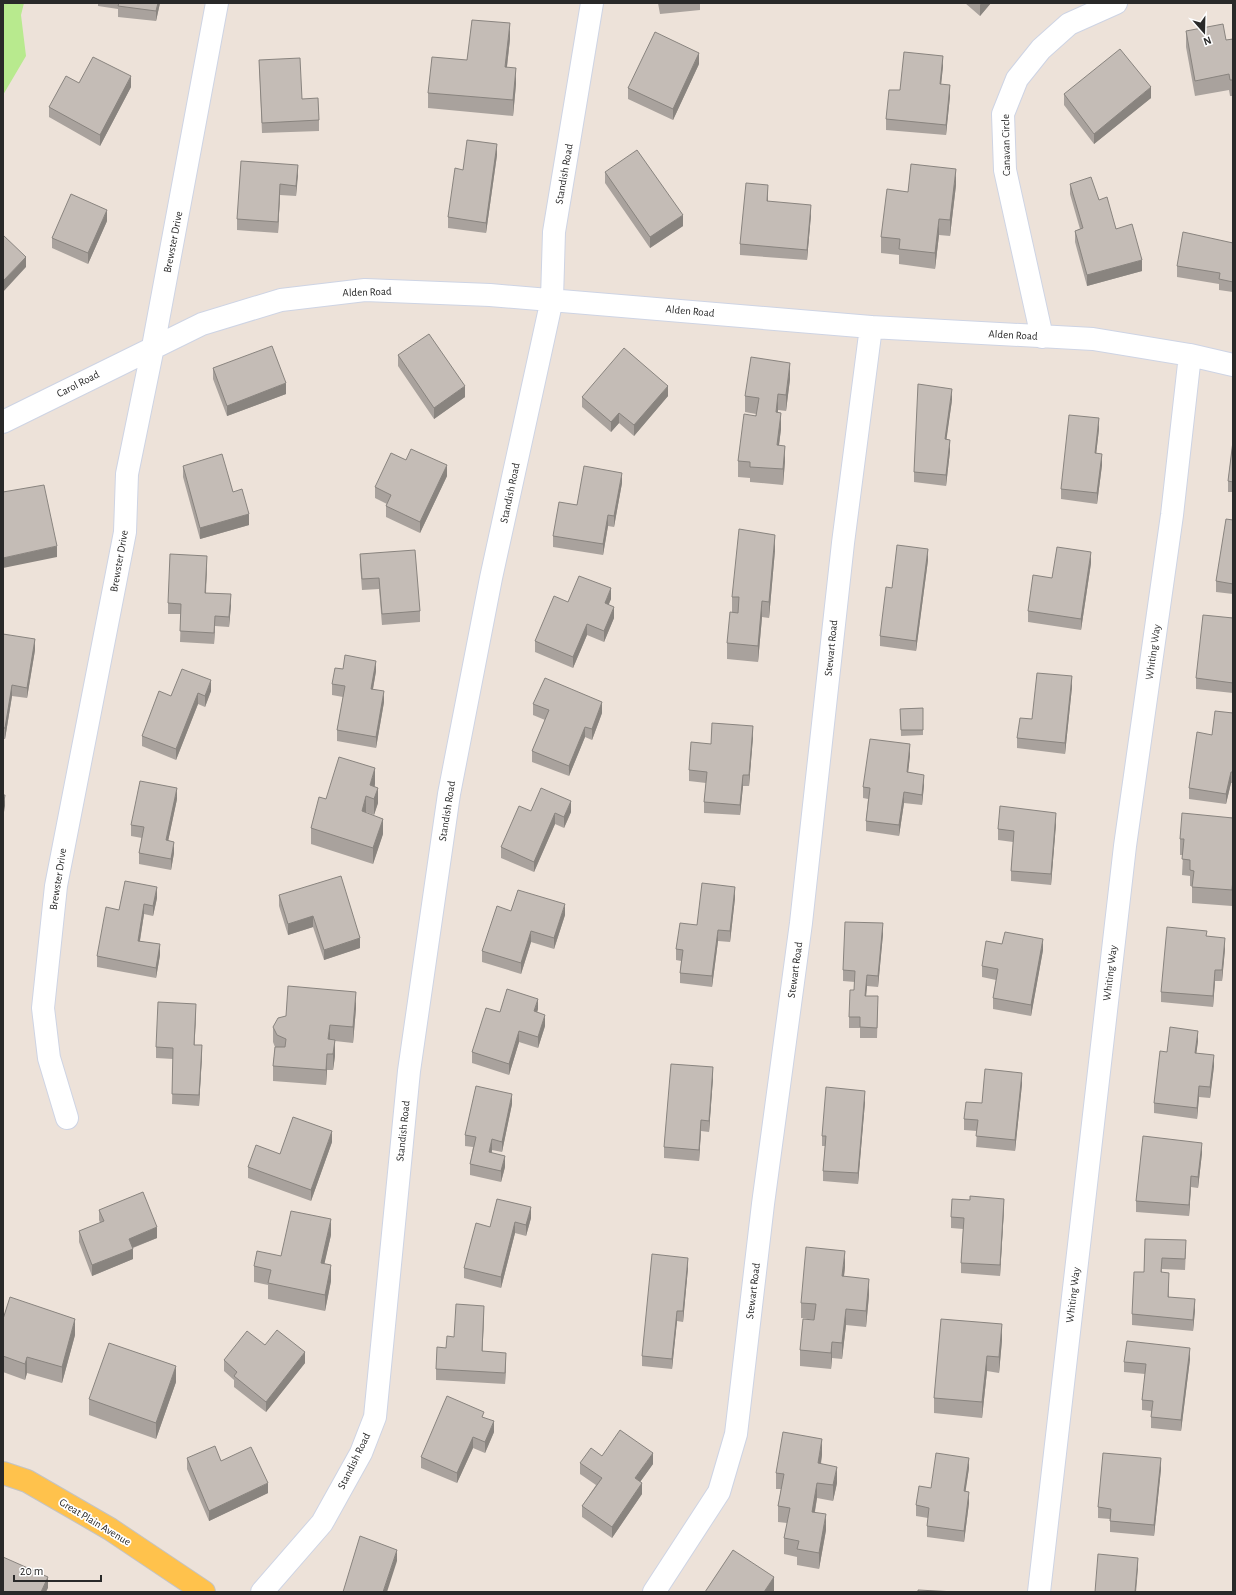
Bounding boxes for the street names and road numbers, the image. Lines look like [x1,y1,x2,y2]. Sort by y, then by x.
street label: Canavan Circle [1000,114,1012,176]
street label: Standish Road [553,143,575,205]
street label: Brewster Drive [162,210,184,274]
street label: Alden Road [342,286,392,298]
street label: Alden Road [665,303,715,319]
street label: Alden Road [988,328,1038,342]
street label: Carol Road [55,369,101,399]
street label: Standish Road [498,462,522,524]
street label: Brewster Drive [108,529,130,593]
street label: Stewart Road [823,619,839,677]
street label: Whiting Way [1144,623,1162,680]
street label: Standish Road [437,780,457,842]
street label: Brewster Drive [48,847,68,911]
street label: Stewart Road [786,941,804,999]
street label: Whiting Way [1101,944,1119,1001]
street label: Standish Road [394,1100,412,1162]
street label: Stewart Road [744,1262,762,1320]
street label: Whiting Way [1064,1266,1082,1323]
street label: Standish Road [336,1431,372,1491]
street label: Great Plain Avenue [57,1496,133,1548]

